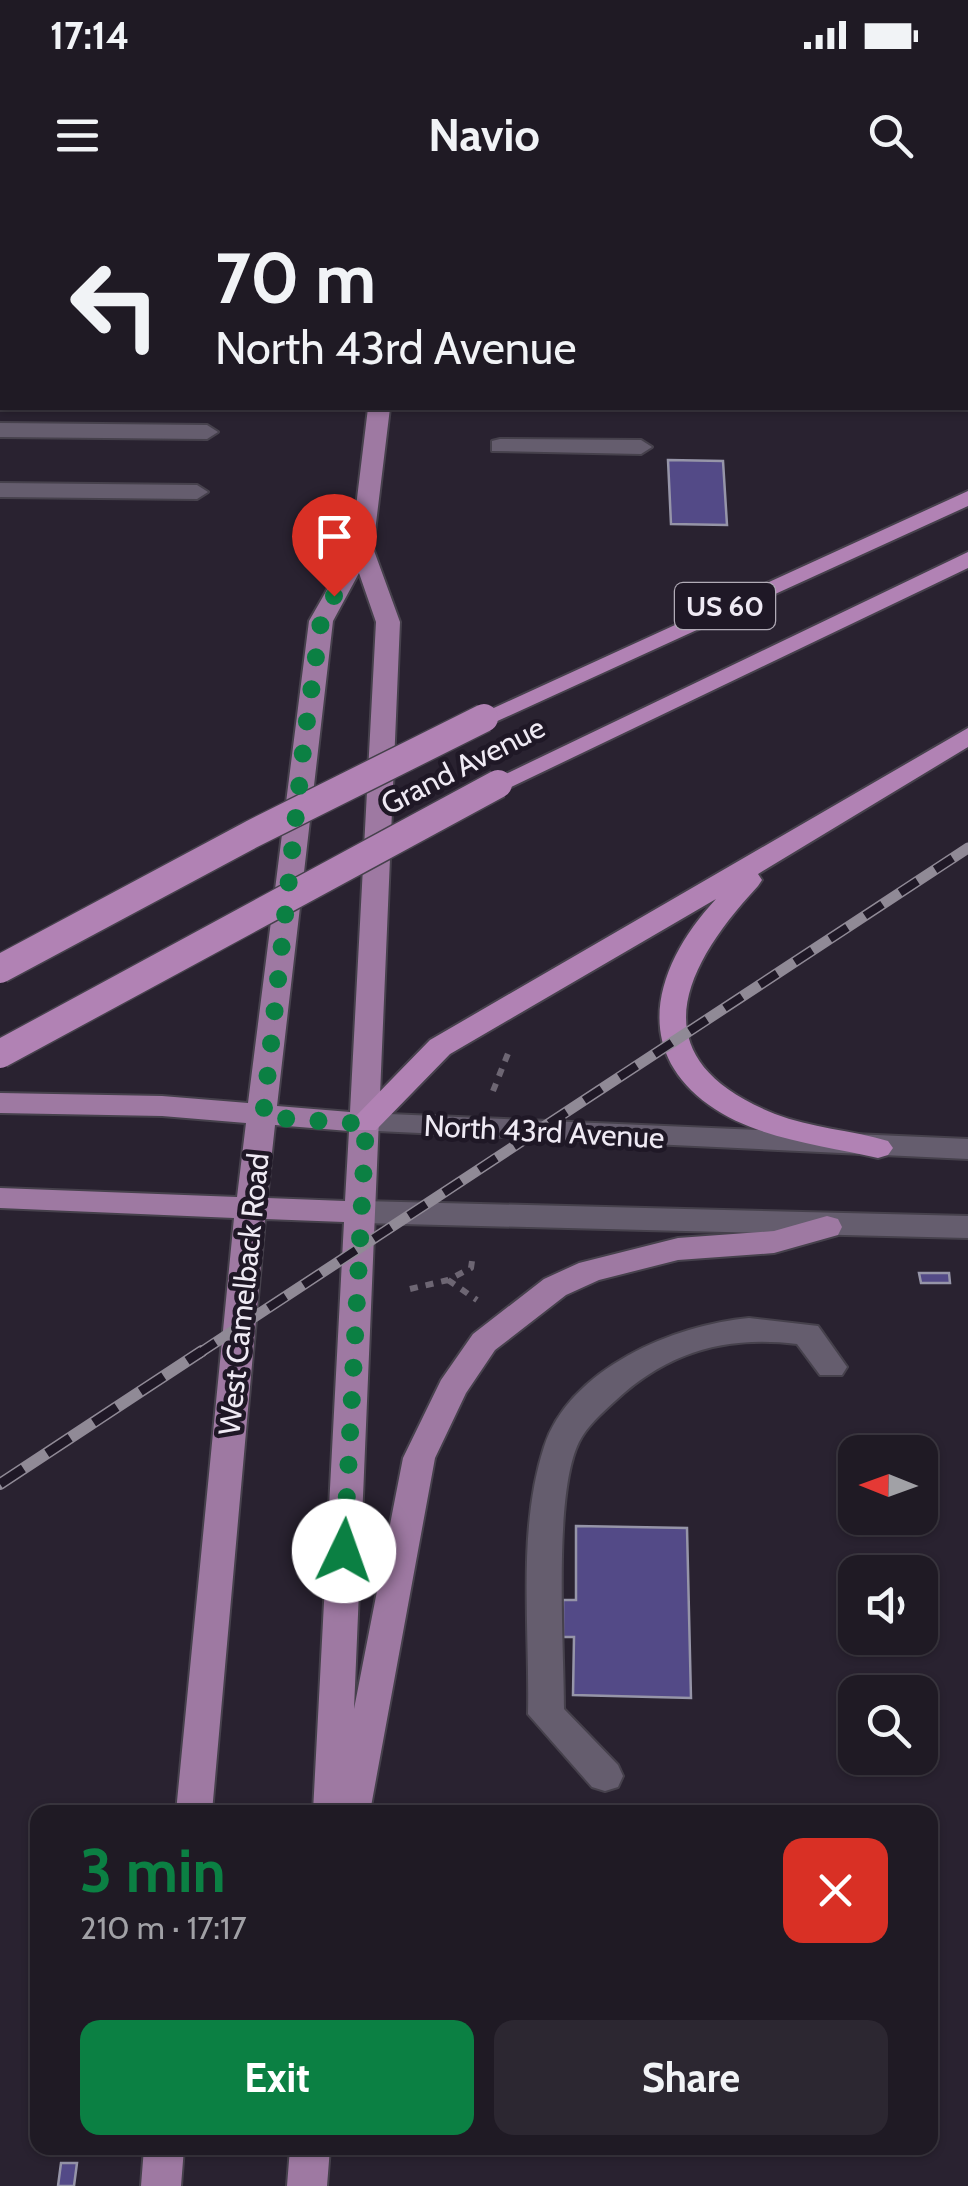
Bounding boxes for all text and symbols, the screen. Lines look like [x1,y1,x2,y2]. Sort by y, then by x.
text: 17:14 [50,12,129,59]
icon: menu [50,108,105,163]
text: Navio [428,108,540,162]
icon: search [863,108,918,163]
text: 70 m [215,235,376,321]
icon: left [50,240,180,370]
text: North 43rd Avenue [215,321,577,375]
pin [292,494,377,597]
icon: arrive [307,509,362,564]
road number: US 60 [675,583,775,629]
street label: Grand Avenue [375,708,551,823]
street label: North 43rd Avenue [423,1107,665,1156]
street label: West Camelback Road [210,1151,277,1437]
north arrow [838,1435,938,1535]
map controls [838,1435,938,1775]
position arrow [292,1499,396,1603]
button: sound [838,1555,938,1655]
button: search [838,1675,938,1775]
text: 3 min [80,1834,226,1907]
button: close [783,1838,888,1943]
text: 210 m · 17:17 [80,1908,247,1947]
button: Exit [80,2020,474,2135]
button: Share [494,2020,888,2135]

